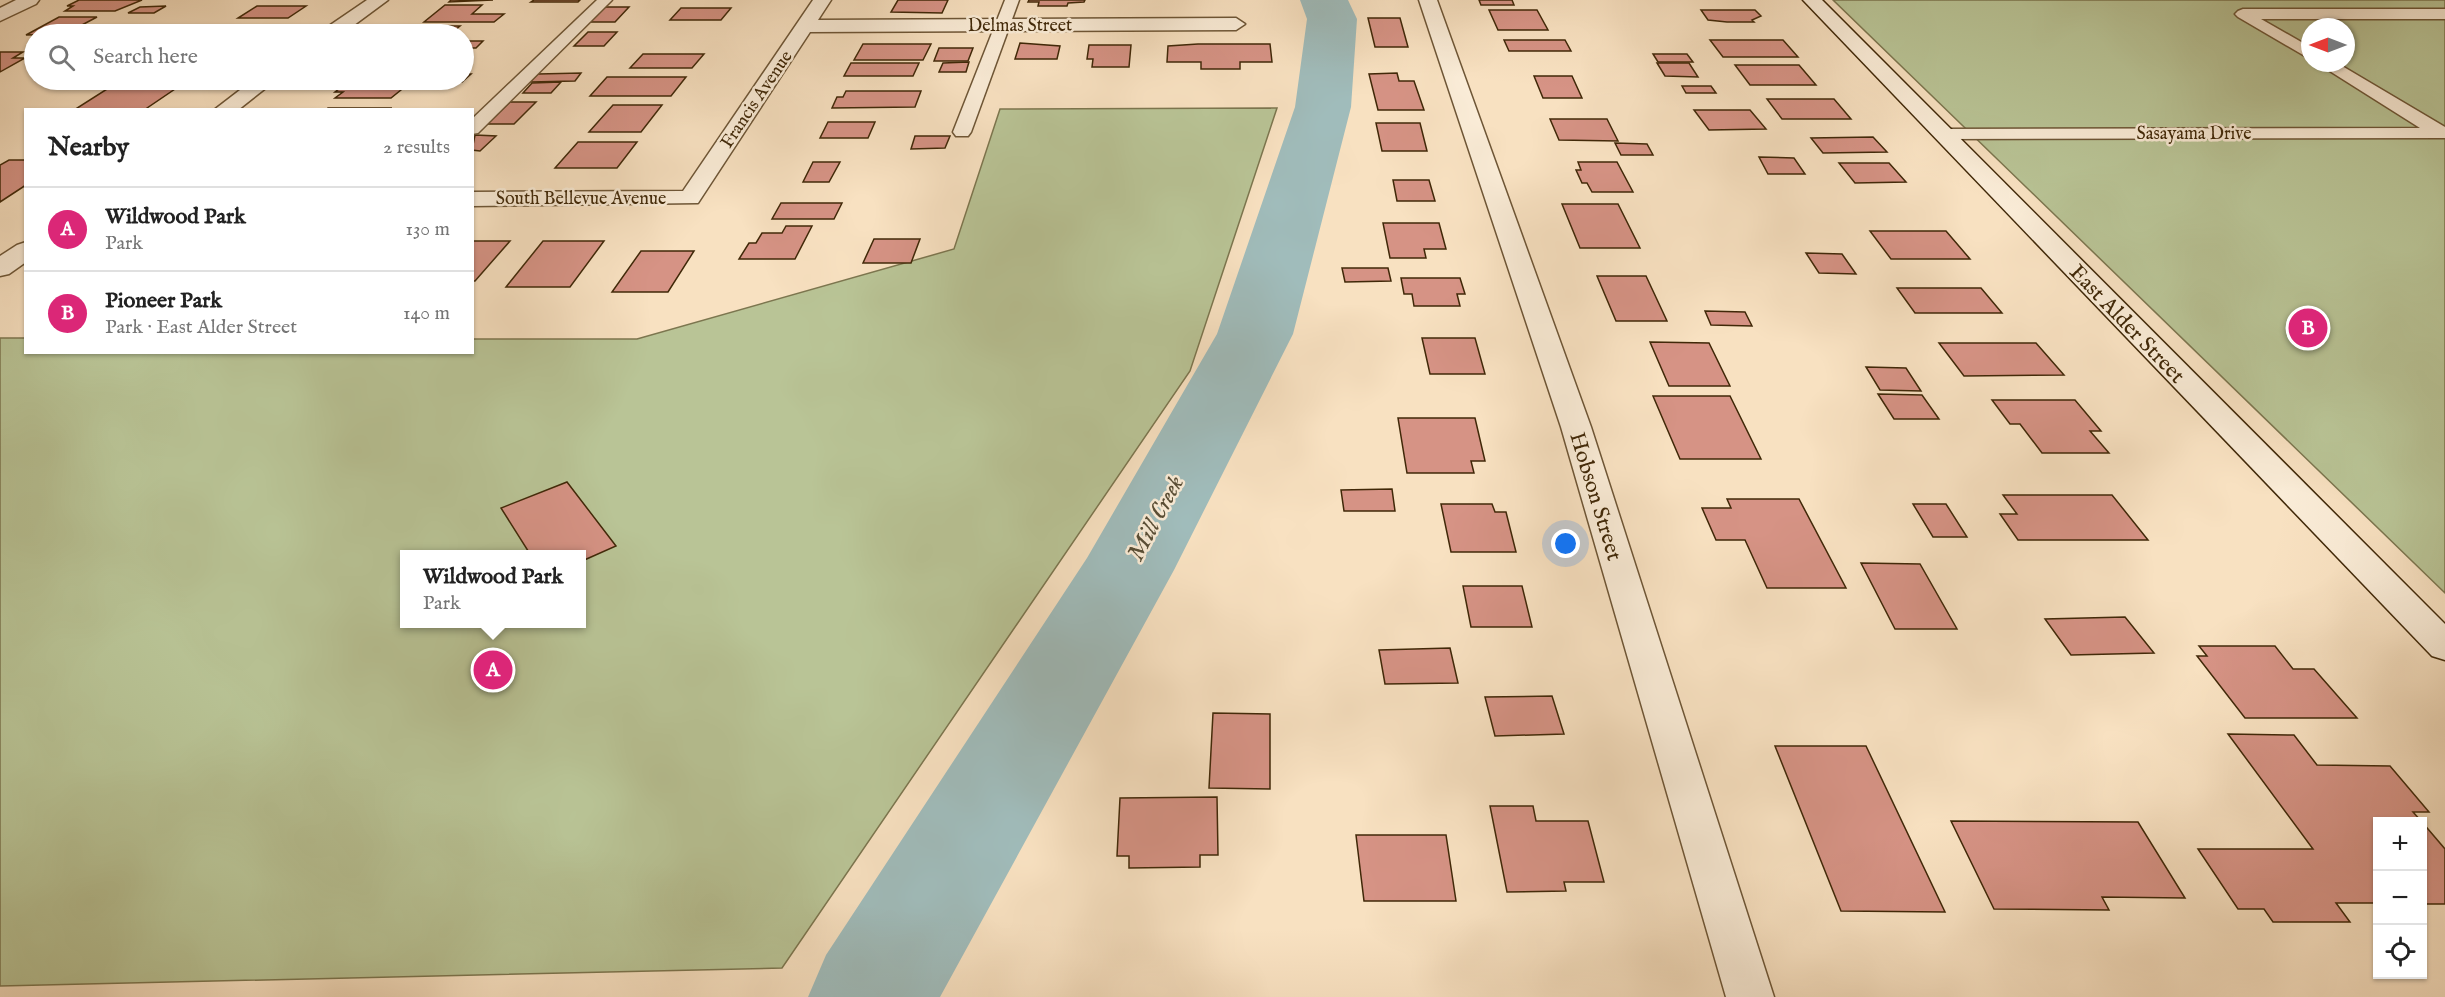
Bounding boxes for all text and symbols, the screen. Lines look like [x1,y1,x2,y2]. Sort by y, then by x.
street label: Delmas Street [968,15,1072,38]
north arrow [2301,18,2355,72]
search box [24,24,474,90]
icon: search [45,41,78,74]
text: Search here [93,43,198,71]
street label: Francis Avenue [716,47,798,153]
street label: Sasayama Drive [2137,123,2251,146]
text: Nearby [48,131,129,164]
text: 2 results [383,135,450,160]
street label: South Bellevue Avenue [496,188,666,211]
text: Wildwood Park [105,203,246,231]
text: A [61,217,74,242]
text: 130 m [405,217,450,242]
text: Park [105,231,143,256]
street label: East Alder Street [2063,259,2191,390]
text: Pioneer Park [105,287,222,315]
text: B [61,301,74,326]
text: 140 m [403,301,450,326]
pin: B [2288,306,2328,350]
text: Park · East Alder Street [105,315,297,340]
street label: Hobson Street [1562,429,1628,565]
water label: Mill Creek [1121,470,1192,567]
your location [1551,529,1580,558]
popup [400,550,586,628]
text: Wildwood Park [423,563,563,591]
text: Park [423,591,461,616]
pin: A [474,648,512,692]
map controls [2373,817,2427,979]
button: + [2373,817,2427,871]
button: − [2373,871,2427,925]
button: locate [2373,925,2427,979]

